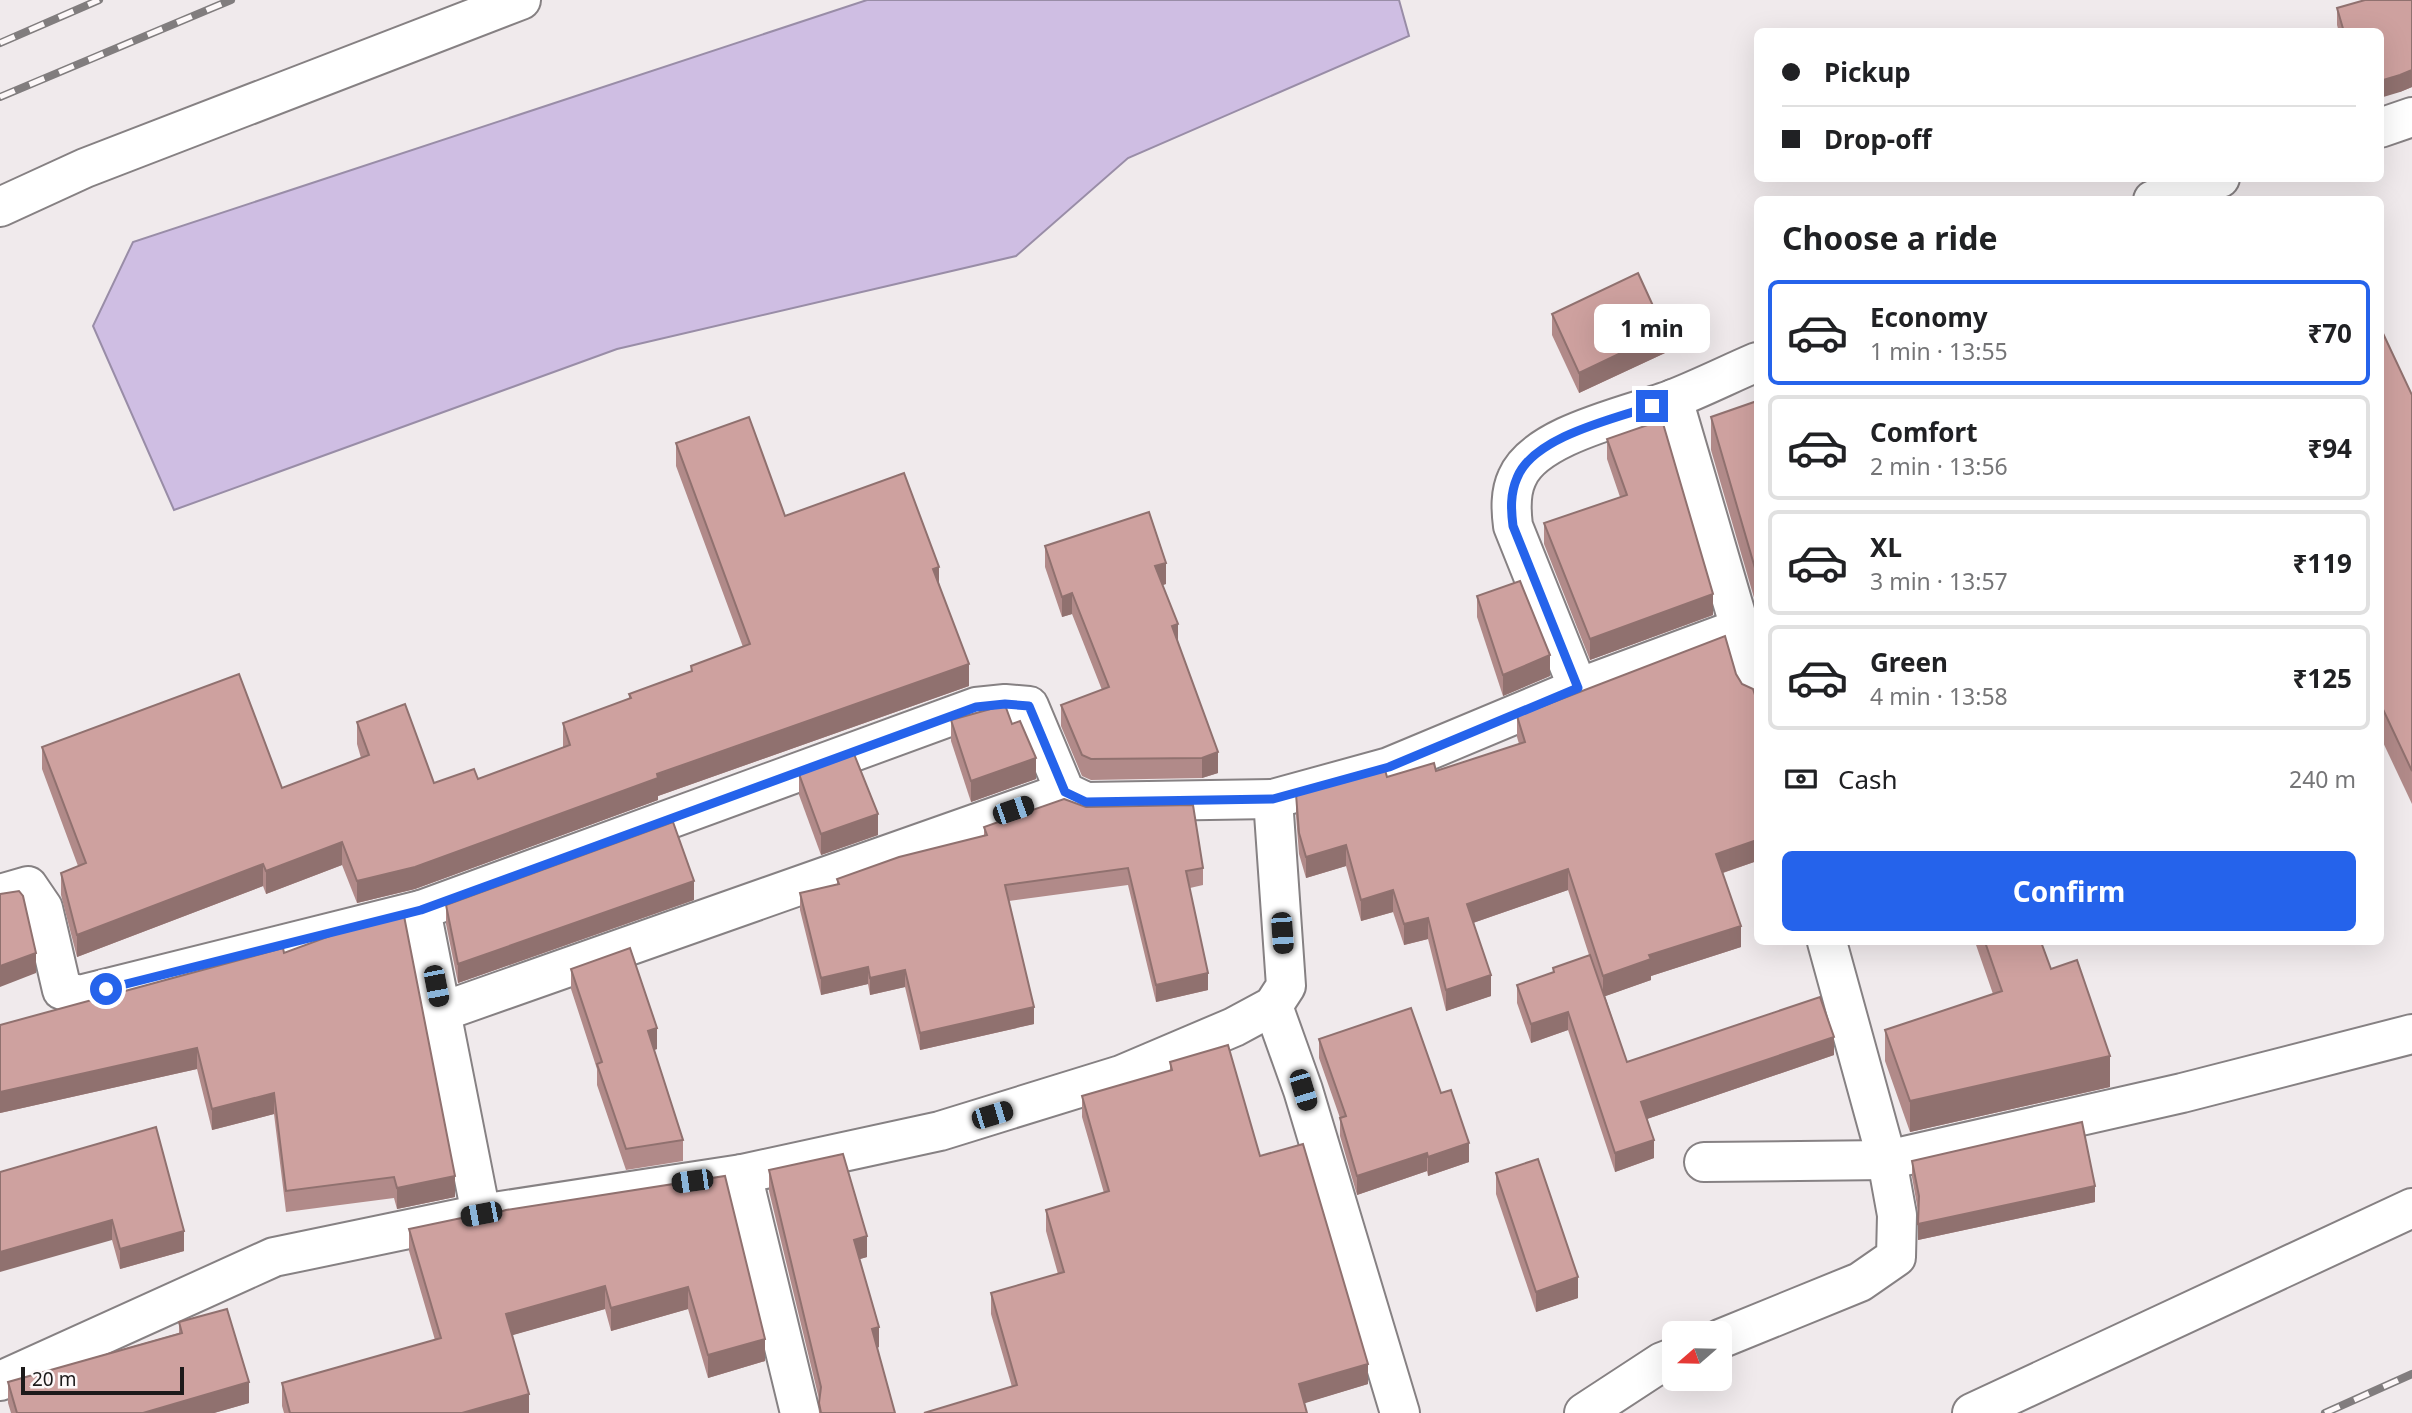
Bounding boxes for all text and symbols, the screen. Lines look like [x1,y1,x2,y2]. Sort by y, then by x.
text: Pickup [1824,54,1911,90]
text: Drop-off [1824,121,1931,157]
text: Choose a ride [1782,216,1998,259]
text: Economy [1870,299,1988,335]
icon: car [1786,301,1849,364]
callout: 1 min [1594,304,1710,354]
text: 1 min [1620,312,1684,344]
text: ₹70 [2307,315,2352,351]
text: 1 min · 13:55 [1870,335,2008,367]
route end [1636,390,1668,422]
text: Comfort [1870,414,1978,450]
icon: car [1786,416,1849,479]
text: ₹94 [2307,430,2352,466]
text: 2 min · 13:56 [1870,450,2008,482]
text: XL [1870,529,1902,565]
icon: car [1786,531,1849,594]
text: ₹119 [2293,545,2352,581]
text: 3 min · 13:57 [1870,565,2008,597]
text: Green [1870,644,1948,680]
icon: car [1786,646,1849,709]
text: ₹125 [2293,660,2352,696]
text: 4 min · 13:58 [1870,680,2008,712]
icon: cash [1782,760,1820,798]
text: Cash [1838,761,1898,797]
text: 240 m [2289,763,2356,795]
car [990,793,1037,827]
button: Confirm [1782,851,2356,931]
car [1271,911,1294,955]
car [422,963,451,1009]
route start [90,973,122,1005]
car [1287,1067,1320,1113]
car [969,1099,1016,1131]
car [670,1168,715,1194]
car [459,1200,504,1228]
north arrow [1662,1321,1732,1391]
map controls [1662,1321,1732,1391]
scale bar [21,1364,184,1396]
text: 20 m [32,1366,76,1392]

